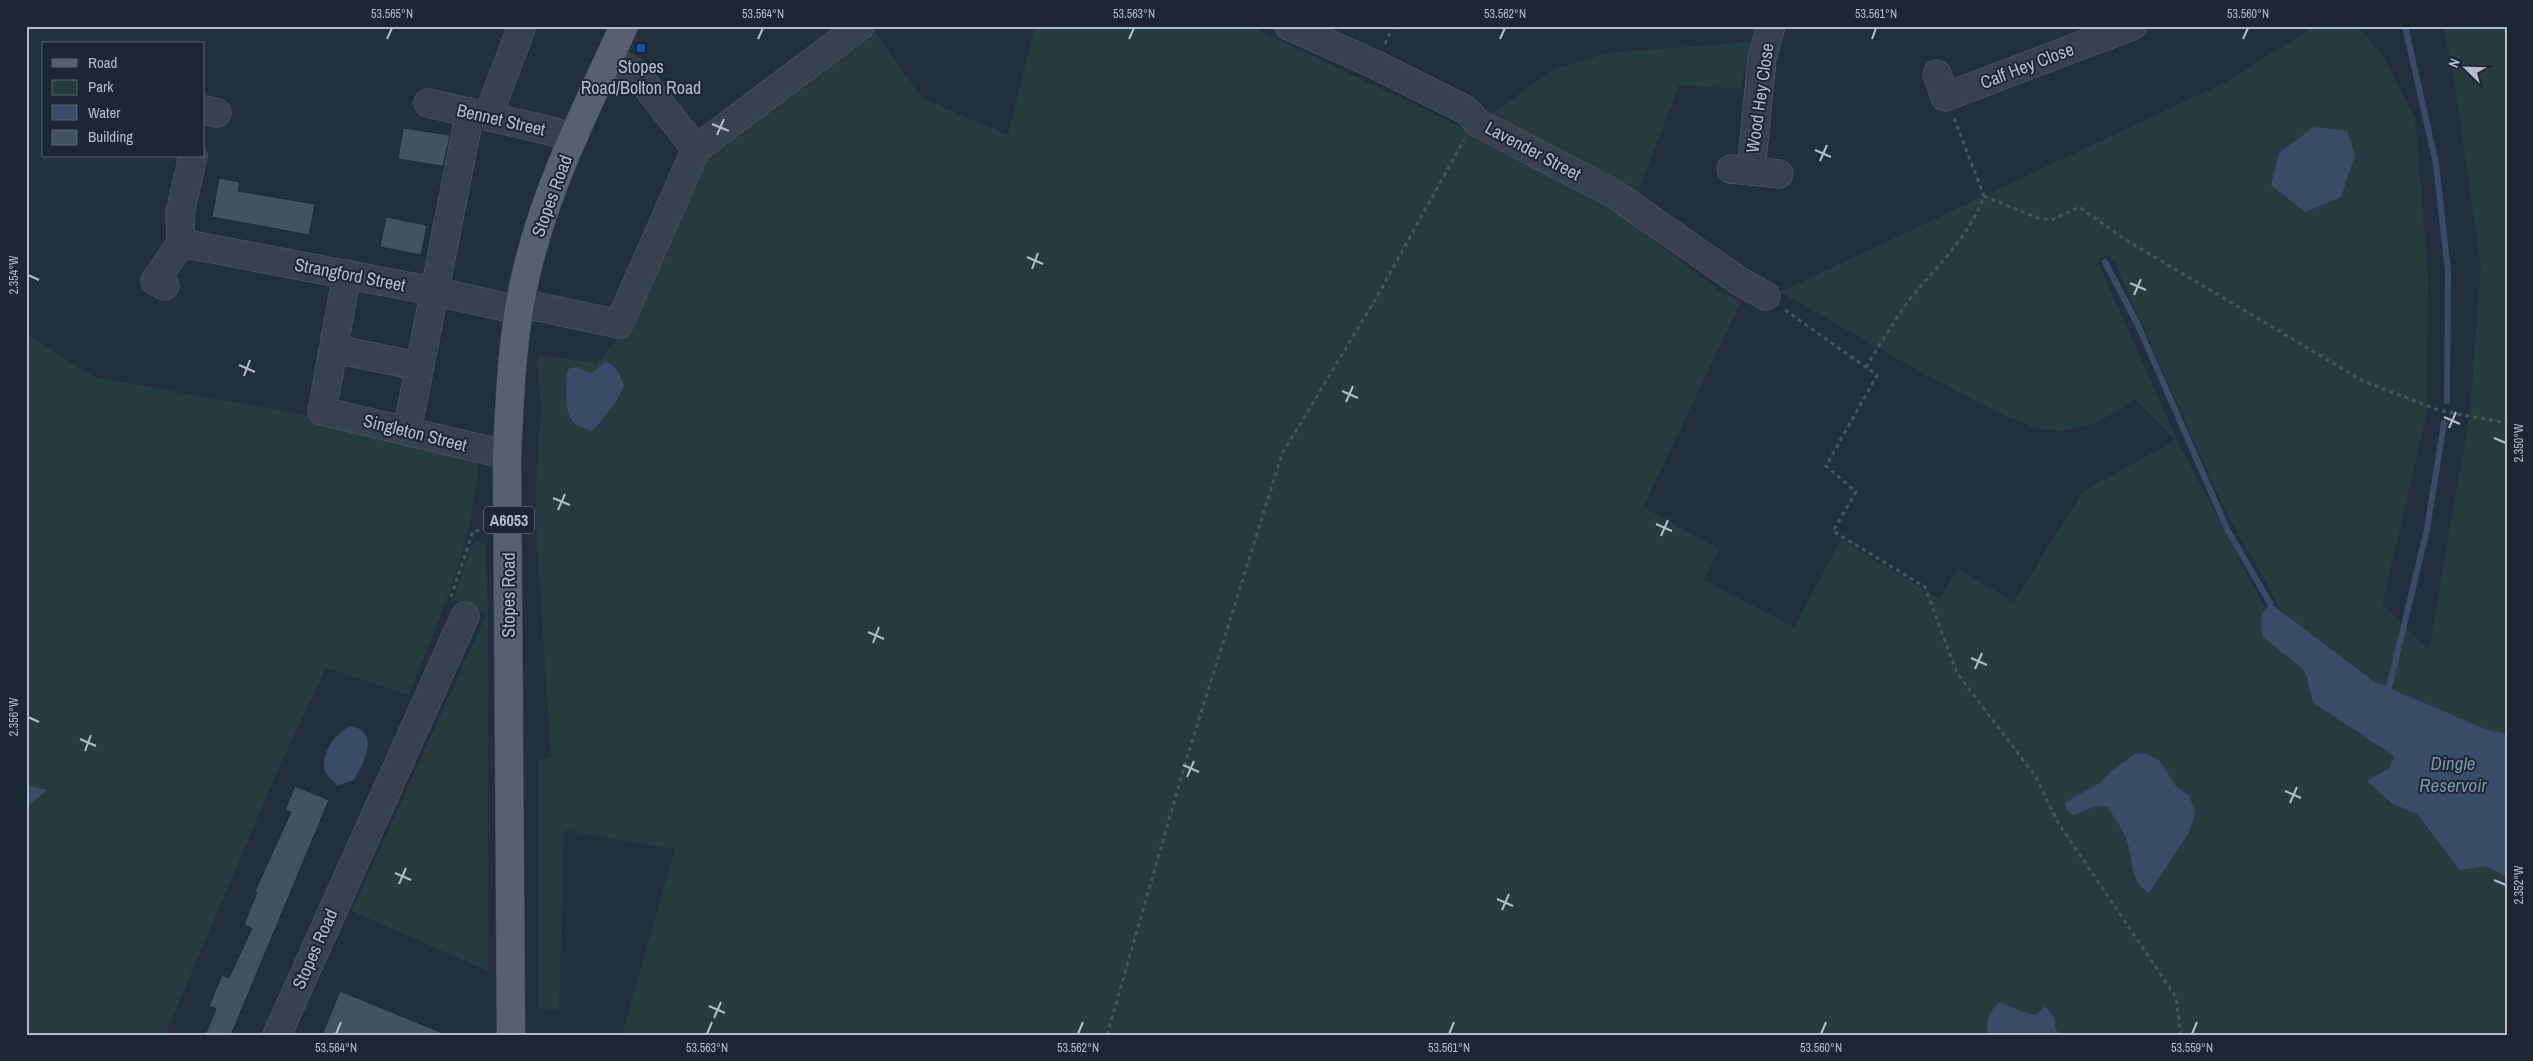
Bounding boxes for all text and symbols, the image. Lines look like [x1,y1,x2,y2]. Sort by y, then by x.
text: 53.565°N [371,6,413,22]
text: 53.564°N [742,6,784,22]
text: 53.563°N [1113,6,1155,22]
text: 53.562°N [1484,6,1526,22]
text: 53.561°N [1855,6,1897,22]
text: 53.560°N [2227,6,2269,22]
street label: Calf Hey Close [1976,36,2077,95]
street label: Wood Hey Close [1739,41,1780,154]
legend [42,42,205,158]
marker: Stopes Road/Bolton Road [635,42,647,54]
north arrow [2440,42,2490,92]
text: Road [88,52,117,73]
place label: Stopes Road/Bolton Road [581,54,701,100]
text: N [2444,56,2464,70]
text: Park [88,76,114,97]
street label: Bennet Street [454,97,548,142]
text: Water [88,102,120,123]
street label: Lavender Street [1481,115,1585,186]
text: Building [88,126,133,147]
street label: Stopes Road [525,151,578,240]
street label: Strangford Street [293,252,408,298]
text: 2.354°W [6,255,22,294]
street label: Singleton Street [361,408,470,457]
text: 2.350°W [2511,423,2527,462]
road number: A6053 [484,506,534,534]
street label: Stopes Road [496,552,521,638]
text: 2.356°W [6,697,22,736]
water label: Dingle Reservoir [2419,750,2488,798]
text: 2.352°W [2511,865,2527,904]
street label: Stopes Road [286,905,343,993]
text: 53.564°N [315,1040,357,1056]
text: 53.563°N [686,1040,728,1056]
text: 53.562°N [1057,1040,1099,1056]
text: 53.561°N [1428,1040,1470,1056]
text: 53.560°N [1800,1040,1842,1056]
text: 53.559°N [2171,1040,2213,1056]

